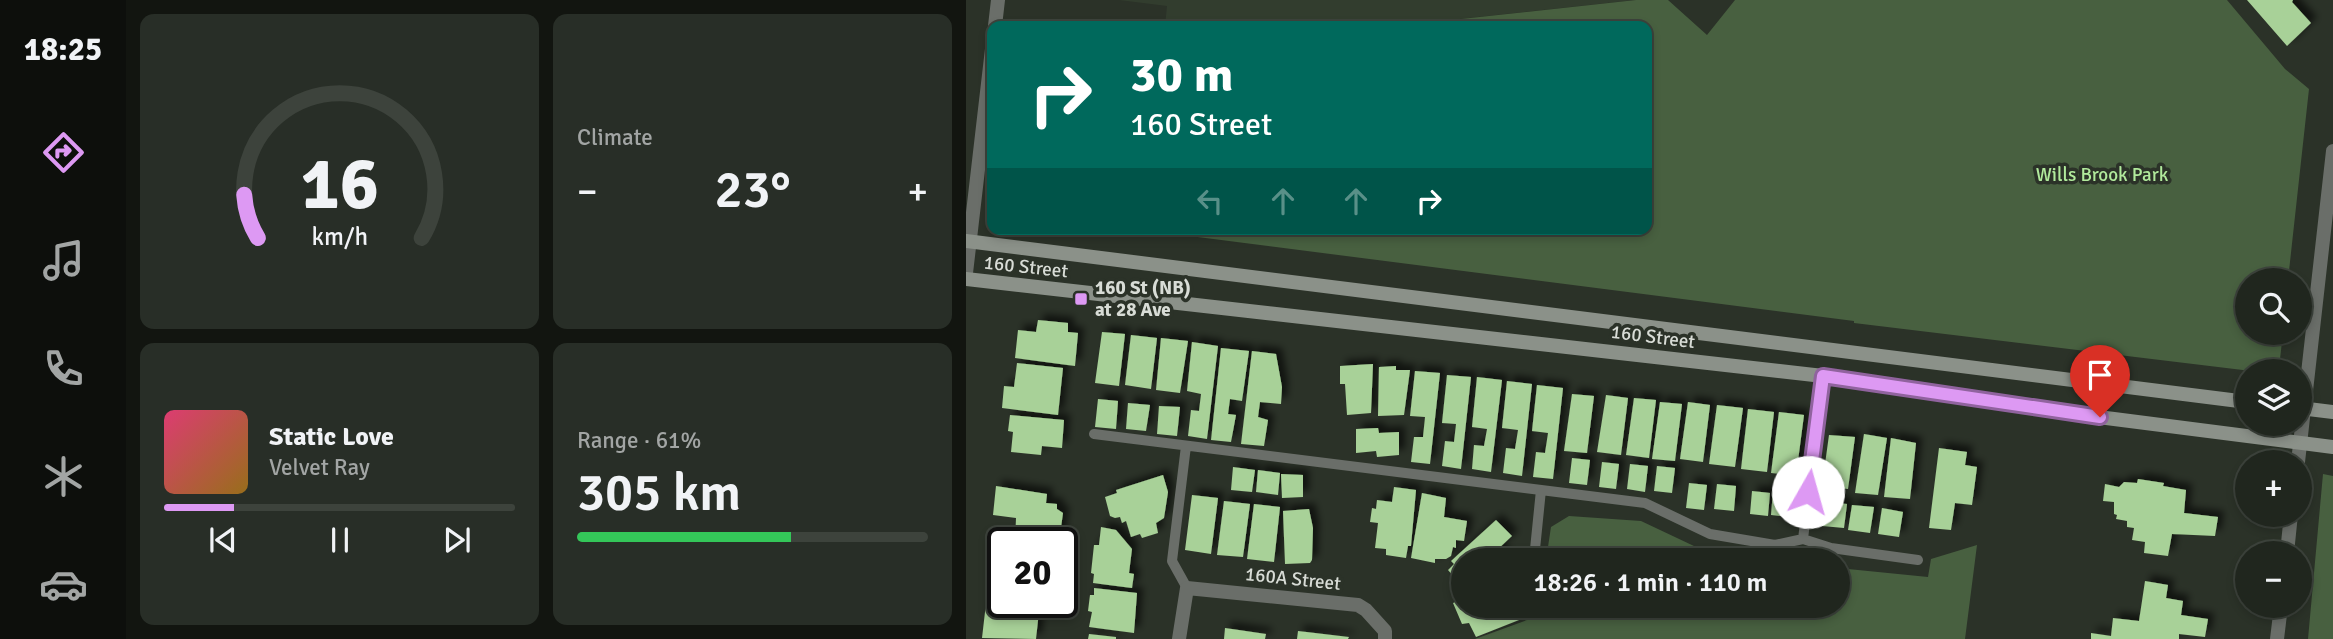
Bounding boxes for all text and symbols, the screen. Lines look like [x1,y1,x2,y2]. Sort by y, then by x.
text: 18:25 [24,30,102,69]
text: 30 m [1130,45,1233,105]
icon: right [1015,49,1106,140]
text: 160 Street [1130,105,1272,144]
text: Climate [577,123,653,152]
icon: directions [39,128,88,177]
text: 16 [300,140,379,229]
text: 23° [714,158,791,222]
park label: Wills Brook Park [2036,163,2169,187]
text: − [577,168,598,215]
text: + [907,168,928,215]
icon: left [1191,182,1229,220]
icon: ahead [1264,182,1302,220]
icon: ahead [1337,182,1375,220]
icon: right [1410,182,1448,220]
text: km/h [311,220,368,251]
icon: music [39,236,88,285]
street label: 160 Street [983,251,1070,283]
map controls [2235,268,2312,618]
button: search [2235,268,2312,345]
place label: 160 St (NB) at 28 Ave [1095,276,1191,322]
marker: 160 St (NB) at 28 Ave [1073,291,1089,307]
street label: 160 Street [1610,320,1697,354]
icon: phone [39,344,88,393]
pin [2070,345,2130,417]
icon: arrive [2081,356,2119,394]
button: layers [2235,359,2312,436]
text: Static Love [269,421,394,453]
text: Range · 61% [577,426,701,455]
button: + [2235,450,2312,527]
icon: climate [39,452,88,501]
text: Velvet Ray [269,453,370,482]
position arrow [1771,455,1845,529]
text: 305 km [577,461,741,525]
icon: previous [204,521,242,559]
icon: pause [321,521,359,559]
icon: next [438,521,476,559]
speed limit sign: 20 [987,527,1078,618]
button: − [2235,541,2312,618]
icon: car [39,560,88,609]
street label: 160A Street [1244,562,1342,596]
text: 18:26 · 1 min · 110 m [1534,567,1767,599]

